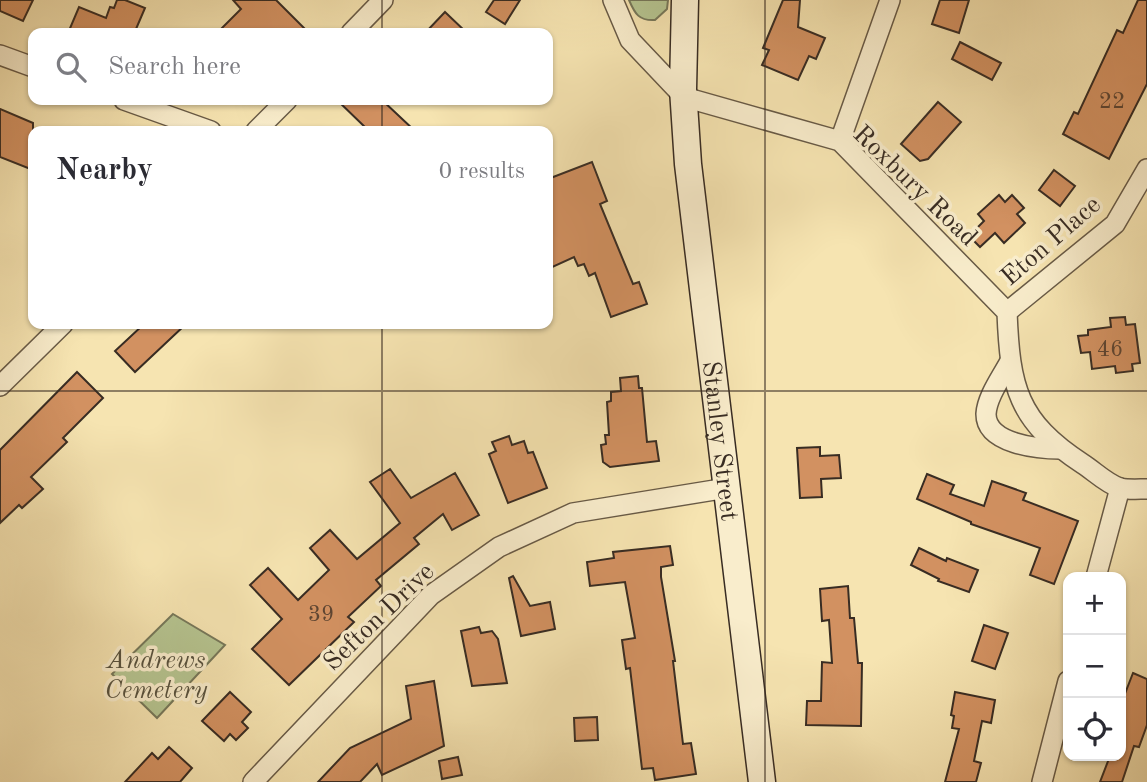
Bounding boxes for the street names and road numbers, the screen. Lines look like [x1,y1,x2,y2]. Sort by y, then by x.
street label: Roxbury Road [848,121,982,252]
street label: Eton Place [997,192,1106,291]
street label: Stanley Street [697,360,742,523]
street label: Sefton Drive [319,559,440,676]

